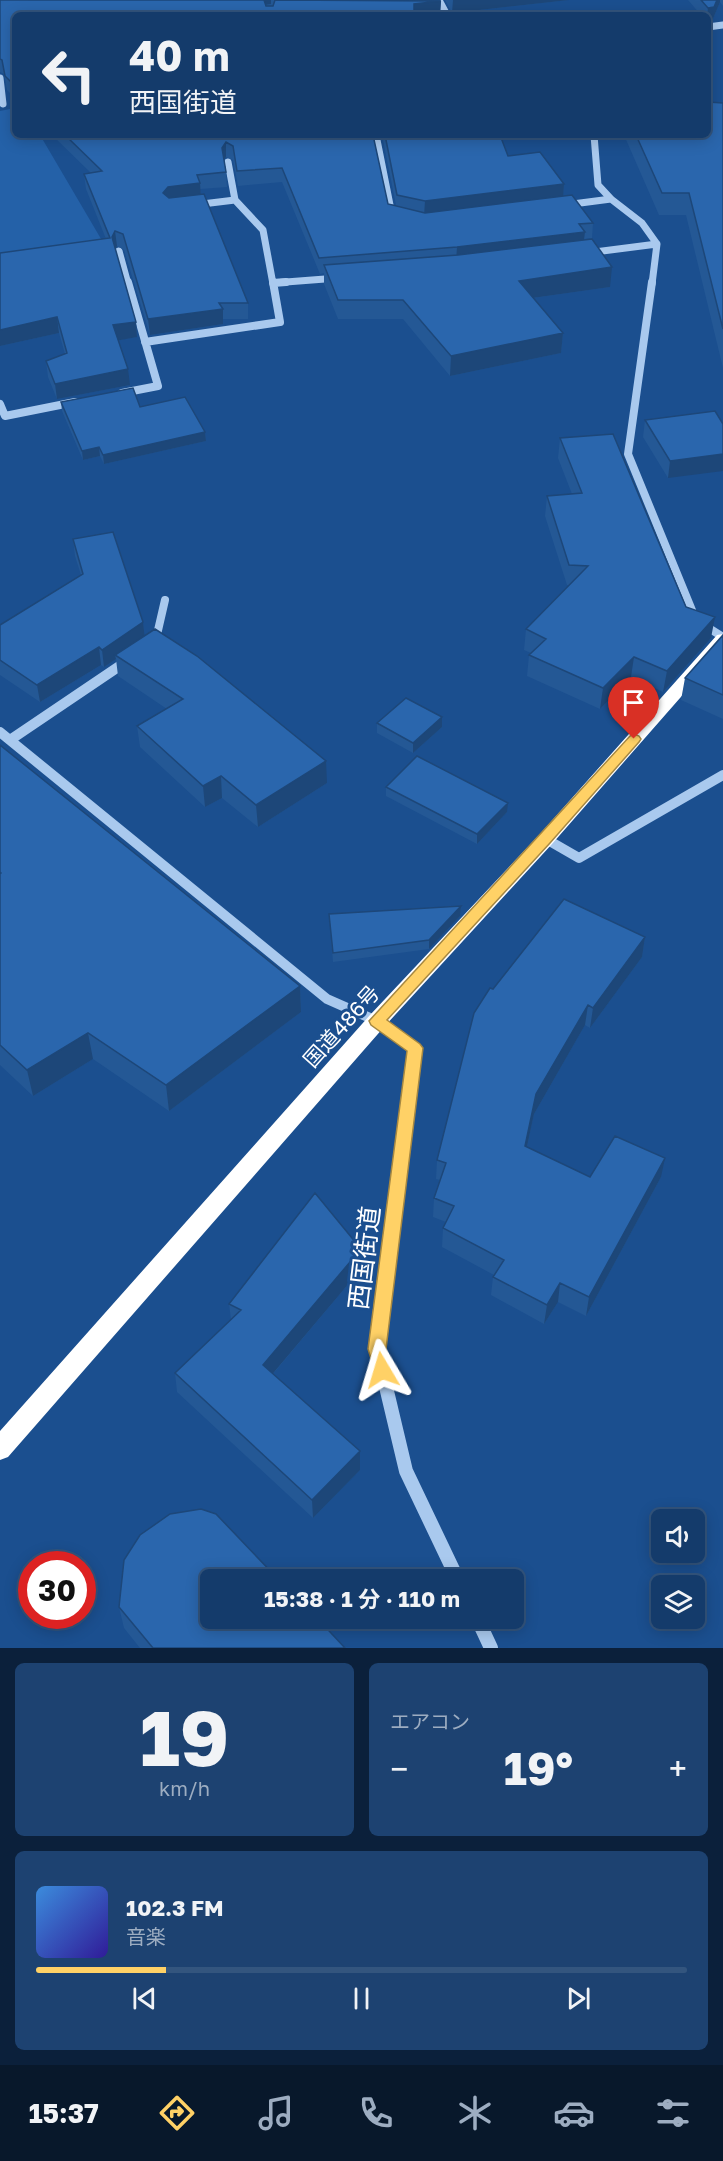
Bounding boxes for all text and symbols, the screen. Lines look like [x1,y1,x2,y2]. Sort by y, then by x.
text: 40 m [129,30,230,80]
icon: left [30,36,108,114]
text: 西国街道 [129,86,237,118]
pin [608,677,659,739]
icon: arrive [617,686,650,719]
street label: 国道486号 [297,980,385,1072]
street label: 西国街道 [342,1204,386,1312]
position arrow [350,1338,414,1402]
map controls [651,1509,705,1629]
button: sound [651,1509,705,1563]
speed limit sign: 30 [18,1551,96,1629]
button: layers [651,1575,705,1629]
text: 15:38 · 1 分 · 110 m [264,1585,460,1612]
text: 19 [140,1690,229,1783]
text: エアコン [390,1709,470,1733]
text: 19° [504,1741,573,1795]
text: − [390,1749,408,1788]
text: + [669,1749,687,1788]
text: km/h [159,1776,210,1800]
text: 102.3 FM [126,1894,224,1921]
text: 音楽 [126,1924,166,1948]
icon: previous [128,1982,161,2015]
icon: pause [345,1982,378,2015]
icon: next [562,1982,595,2015]
icon: directions [156,2092,198,2134]
icon: music [255,2092,297,2134]
icon: phone [355,2092,397,2134]
icon: climate [454,2092,496,2134]
icon: car [553,2092,595,2134]
icon: filters [652,2092,694,2134]
text: 15:37 [29,2097,99,2129]

